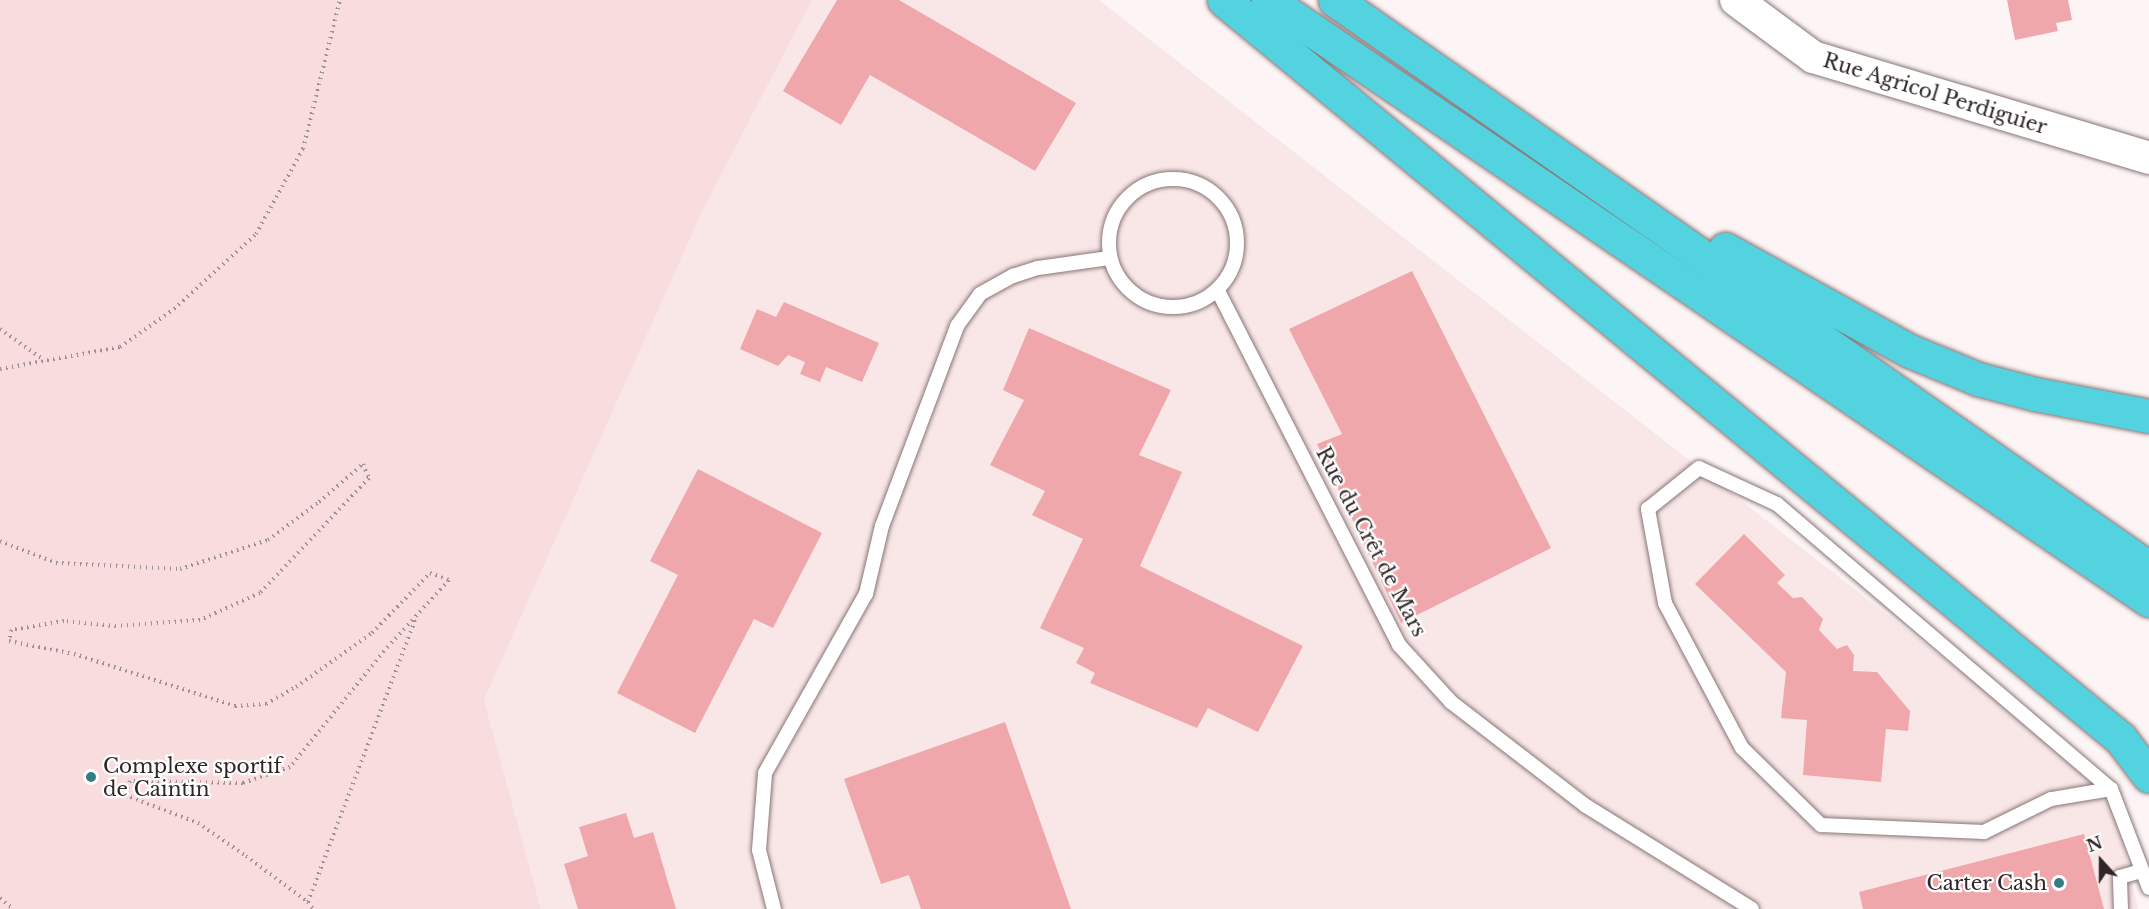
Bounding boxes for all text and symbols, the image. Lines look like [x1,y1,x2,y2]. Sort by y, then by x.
street label: Rue Agricol Perdiguier [1820,48,2050,140]
street label: Rue du Crêt de Mars [1311,443,1431,641]
place label: Complexe sportif de Caintin [103,754,282,801]
marker: Complexe sportif de Caintin [84,770,98,784]
north arrow [2071,831,2131,891]
text: N [2084,832,2105,856]
place label: Carter Cash [1926,871,2047,895]
marker: Carter Cash [2052,876,2066,890]

